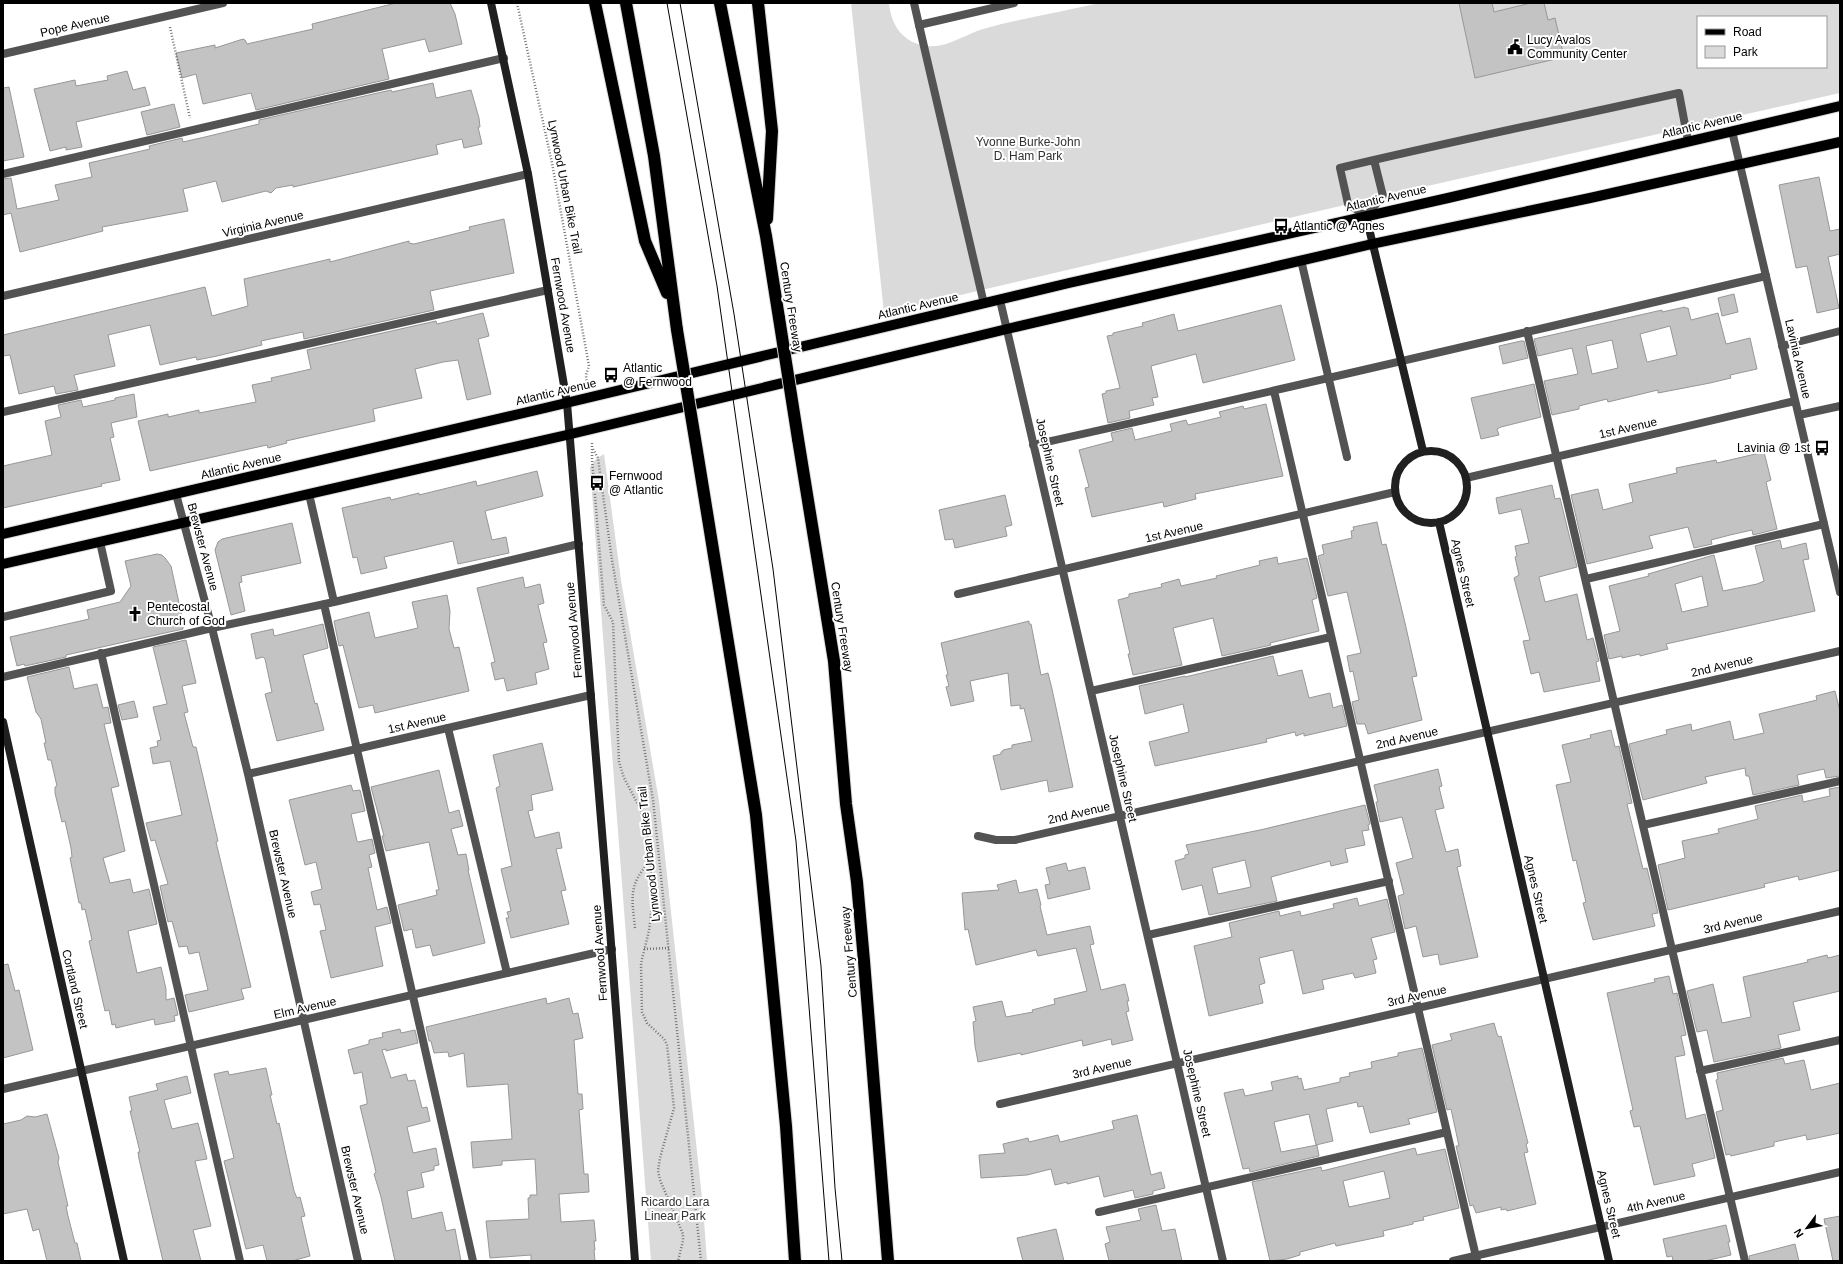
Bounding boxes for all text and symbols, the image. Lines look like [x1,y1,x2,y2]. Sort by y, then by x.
street label: Pope Avenue [39,10,112,40]
legend [1697,16,1827,68]
text: Road [1733,25,1762,39]
place label: Lucy Avalos Community Center [1527,33,1627,61]
public building icon: Lucy Avalos Community Center [1506,38,1524,56]
text: Park [1733,45,1759,59]
street label: Atlantic Avenue [1660,109,1744,141]
street label: Lynwood Urban Bike Trail [545,119,585,255]
park label: Yvonne Burke-John D. Ham Park [976,135,1080,163]
street label: Atlantic Avenue [1344,182,1428,214]
street label: Virginia Avenue [221,208,305,240]
bus stop icon: Atlantic @ Agnes [1272,217,1290,235]
place label: Atlantic @ Agnes [1293,219,1385,233]
street label: Fernwood Avenue [548,256,578,354]
street label: Century Freeway [777,261,805,353]
street label: Atlantic Avenue [876,290,960,322]
street label: Lavinia Avenue [1782,318,1814,400]
place label: Atlantic @ Fernwood [623,361,692,389]
bus stop icon: Atlantic @ Fernwood [602,366,620,384]
street label: Atlantic Avenue [514,376,598,408]
street label: 1st Avenue [1598,414,1659,441]
street label: Josephine Street [1033,417,1067,508]
bus stop icon: Lavinia @ 1st [1813,439,1831,457]
place label: Lavinia @ 1st [1737,441,1811,455]
street label: Atlantic Avenue [199,450,283,482]
place label: Fernwood @ Atlantic [609,469,663,497]
bus stop icon: Fernwood @ Atlantic [588,474,606,492]
street label: Brewster Avenue [185,501,222,593]
street label: 1st Avenue [1144,518,1205,545]
street label: Agnes Street [1448,538,1478,609]
street label: Fernwood Avenue [563,581,585,679]
street label: Century Freeway [828,581,856,673]
place label: Pentecostal Church of God [147,600,225,628]
church icon: Pentecostal Church of God [126,605,144,623]
street label: 2nd Avenue [1690,652,1755,680]
street label: 1st Avenue [387,709,448,736]
street label: 2nd Avenue [1375,724,1440,752]
street label: Josephine Street [1106,733,1140,824]
street label: Lynwood Urban Bike Trail [635,785,663,923]
street label: 2nd Avenue [1047,799,1112,827]
street label: Brewster Avenue [266,828,300,920]
street label: Agnes Street [1521,854,1551,925]
street label: Fernwood Avenue [590,904,610,1002]
street label: Century Freeway [838,906,860,998]
street label: 3rd Avenue [1702,909,1764,937]
street label: Cortland Street [59,948,91,1031]
street label: 3rd Avenue [1386,982,1448,1010]
street label: Elm Avenue [272,994,338,1022]
street label: Josephine Street [1180,1048,1214,1139]
street label: 3rd Avenue [1071,1054,1133,1082]
street label: Brewster Avenue [338,1144,372,1236]
street label: Agnes Street [1594,1169,1624,1240]
street label: 4th Avenue [1625,1188,1687,1216]
park label: Ricardo Lara Linear Park [641,1195,710,1223]
north arrow [1787,1208,1827,1248]
text: N [1791,1227,1806,1240]

